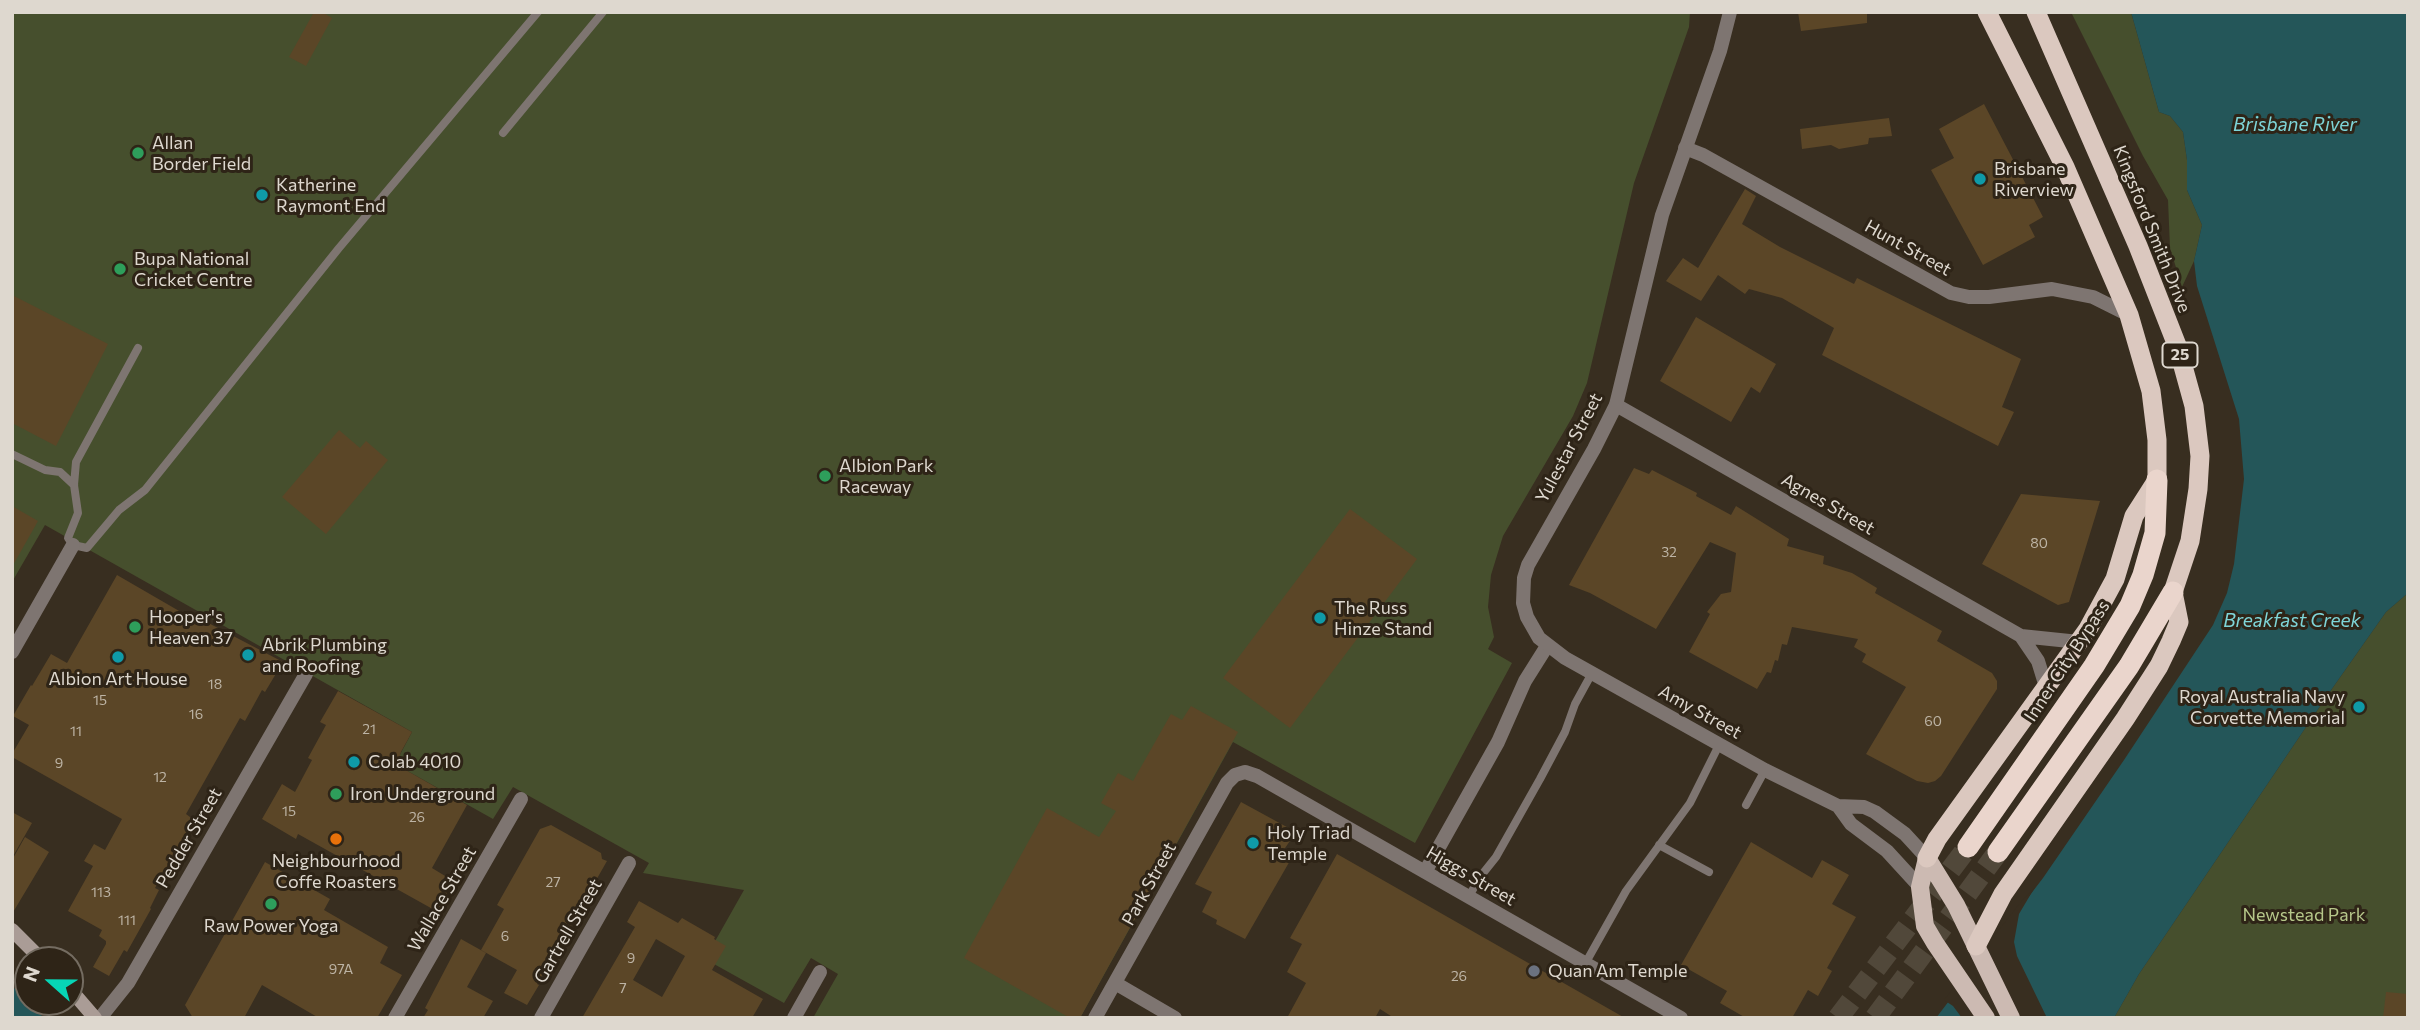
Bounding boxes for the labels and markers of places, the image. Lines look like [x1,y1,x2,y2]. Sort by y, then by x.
place label: Allan Border Field [152,132,251,174]
marker: Allan Border Field [130,145,146,161]
place label: Brisbane Riverview [1994,158,2074,200]
marker: Brisbane Riverview [1972,171,1988,187]
place label: Katherine Raymont End [276,174,386,216]
marker: Katherine Raymont End [254,187,270,203]
place label: Bupa National Cricket Centre [134,248,252,290]
marker: Bupa National Cricket Centre [112,261,128,277]
place label: Albion Park Raceway [839,455,933,498]
marker: Albion Park Raceway [817,468,833,484]
place label: The Russ Hinze Stand [1334,597,1432,640]
place label: Hooper's Heaven 37 [149,606,233,648]
marker: The Russ Hinze Stand [1312,610,1328,626]
marker: Hooper's Heaven 37 [127,619,143,635]
place label: Abrik Plumbing and Roofing [262,634,387,676]
marker: Abrik Plumbing and Roofing [240,647,256,663]
marker: Albion Art House [110,649,126,665]
place label: Albion Art House [48,668,188,690]
place label: Royal Australia Navy Corvette Memorial [2179,686,2345,728]
marker: Royal Australia Navy Corvette Memorial [2351,699,2367,715]
place label: Colab 4010 [368,751,461,773]
marker: Colab 4010 [346,754,362,770]
place label: Iron Underground [350,783,495,805]
marker: Iron Underground [328,786,344,802]
place label: Holy Triad Temple [1267,822,1350,864]
marker: Neighbourhood Coffe Roasters [328,831,344,847]
marker: Holy Triad Temple [1245,835,1261,851]
place label: Neighbourhood Coffe Roasters [272,850,400,892]
marker: Raw Power Yoga [263,896,279,912]
place label: Raw Power Yoga [204,915,338,937]
place label: Quan Am Temple [1548,960,1688,982]
marker: Quan Am Temple [1526,963,1542,979]

